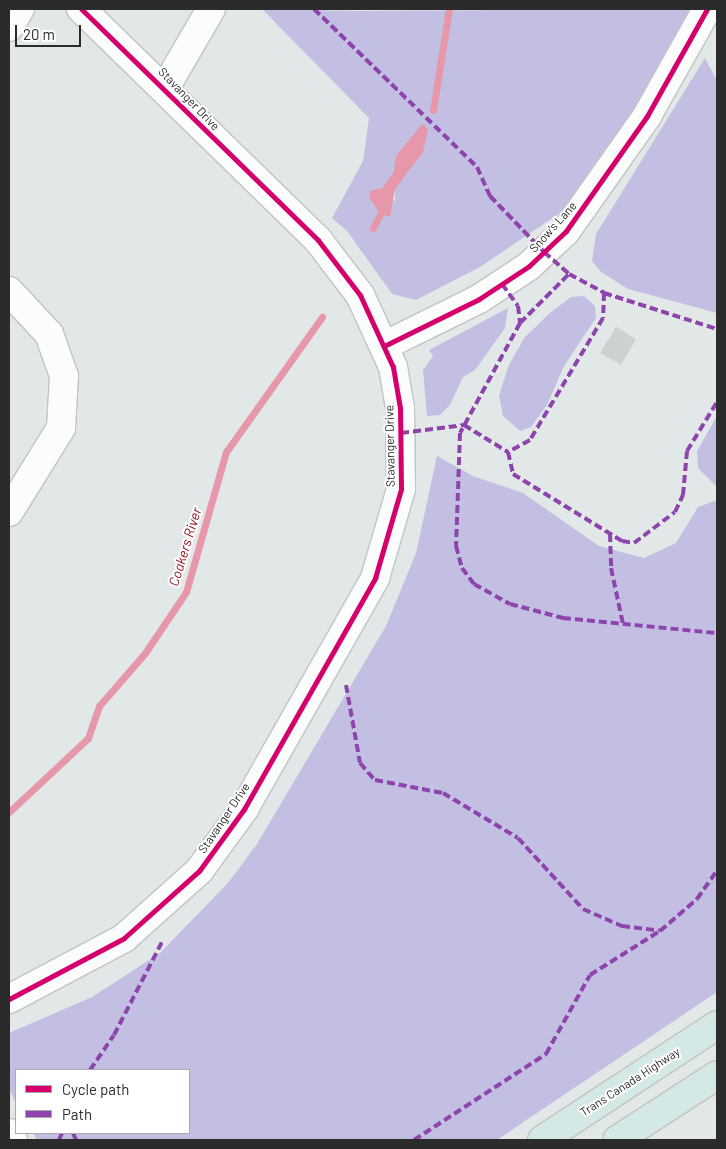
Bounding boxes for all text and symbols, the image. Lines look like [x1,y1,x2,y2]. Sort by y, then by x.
scale bar [18,15,84,47]
text: 20 m [23,25,55,43]
street label: Stavanger Drive [155,65,223,133]
street label: Snow's Lane [526,199,580,255]
street label: Stavanger Drive [382,405,398,487]
water label: Coakers River [165,506,205,588]
street label: Stavanger Drive [195,780,253,856]
street label: Trans Canada Highway [577,1044,683,1120]
legend [15,1069,190,1134]
text: Cycle path [62,1080,129,1098]
text: Path [62,1105,92,1123]

